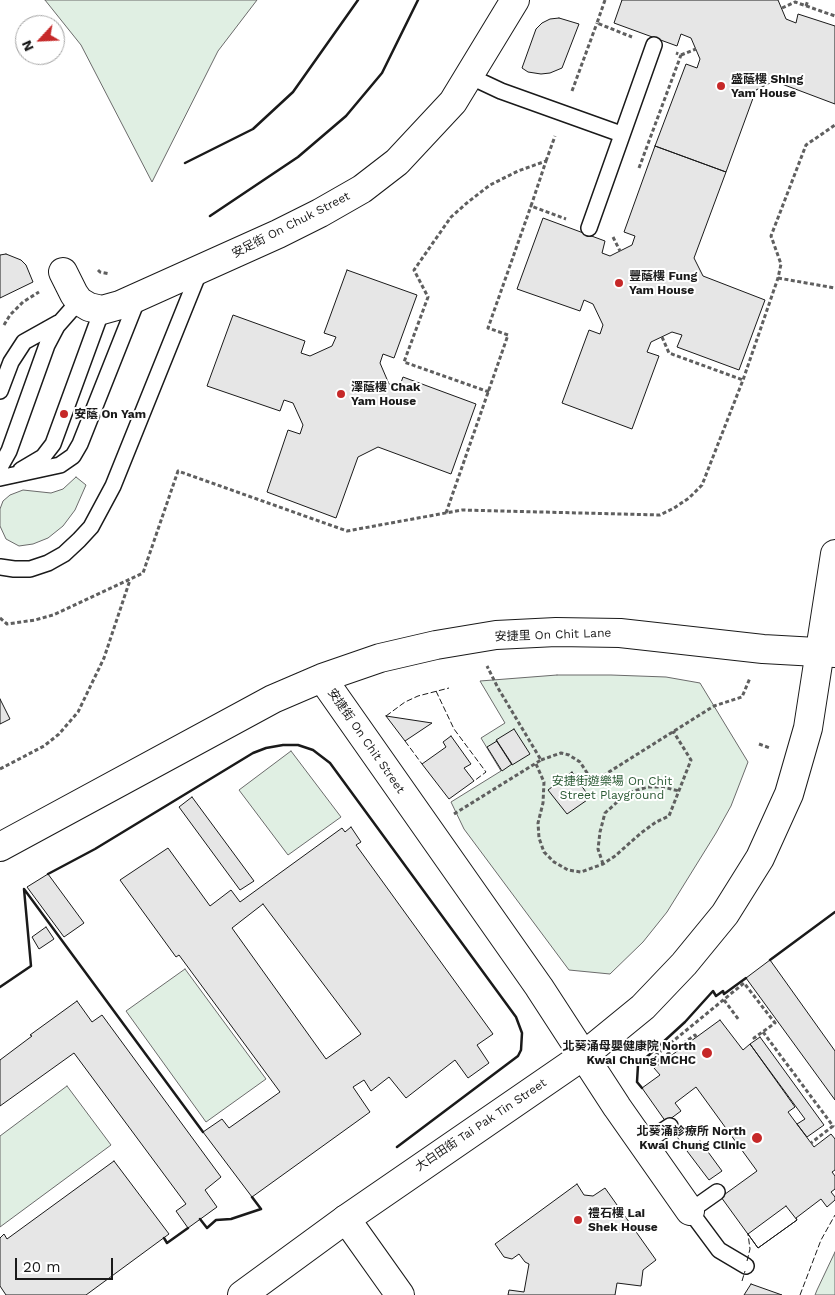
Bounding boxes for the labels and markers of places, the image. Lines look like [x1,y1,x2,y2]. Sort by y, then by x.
place label: 盛蔭樓 Shing Yam House [731,72,803,100]
marker: 盛蔭樓 Shing Yam House [715,80,727,92]
place label: 豐蔭樓 Fung Yam House [629,269,697,297]
marker: 豐蔭樓 Fung Yam House [613,277,625,289]
place label: 澤蔭樓 Chak Yam House [351,380,420,408]
marker: 澤蔭樓 Chak Yam House [335,388,347,400]
place label: 安蔭 On Yam [74,407,146,421]
marker: 安蔭 On Yam [58,408,70,420]
place label: 北葵涌母嬰健康院 North Kwai Chung MCHC [563,1039,696,1067]
marker: 北葵涌母嬰健康院 North Kwai Chung MCHC [700,1046,714,1060]
place label: 北葵涌診療所 North Kwai Chung Clinic [637,1124,746,1152]
marker: 北葵涌診療所 North Kwai Chung Clinic [750,1131,764,1145]
place label: 禮石樓 Lai Shek House [588,1206,658,1234]
marker: 禮石樓 Lai Shek House [572,1214,584,1226]

